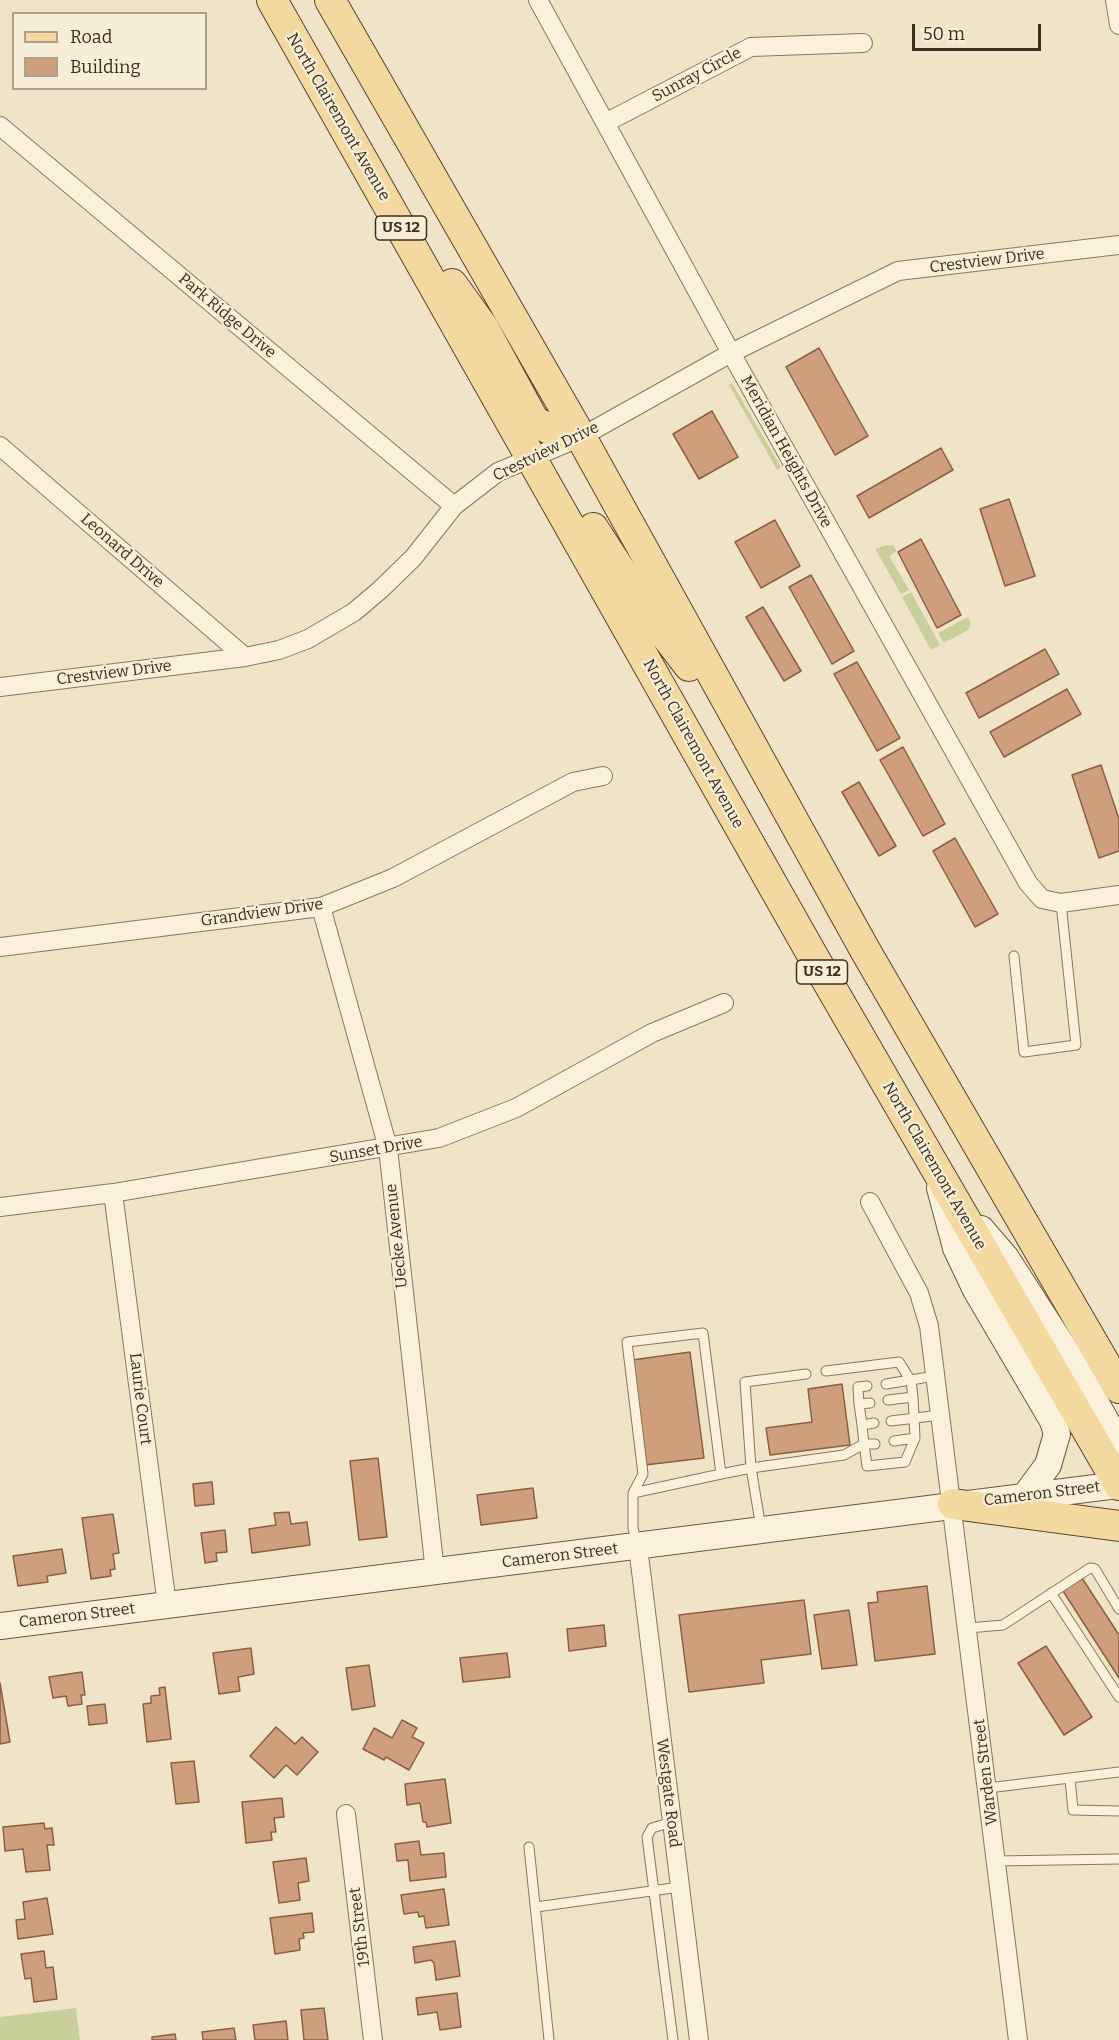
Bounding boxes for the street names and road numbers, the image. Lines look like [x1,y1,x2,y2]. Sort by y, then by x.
street label: North Clairemont Avenue [282,30,394,204]
street label: Sunray Circle [649,43,745,107]
road number: US 12 [376,216,426,240]
street label: Crestview Drive [928,244,1046,278]
street label: Park Ridge Drive [174,270,280,362]
street label: Meridian Heights Drive [736,373,836,531]
street label: Crestview Drive [490,418,602,486]
street label: Leonard Drive [76,510,168,592]
street label: Crestview Drive [55,656,173,690]
street label: North Clairemont Avenue [638,656,748,832]
street label: Grandview Drive [200,895,324,931]
road number: US 12 [796,960,848,984]
street label: North Clairemont Avenue [878,1079,990,1253]
street label: Sunset Drive [328,1132,424,1168]
street label: Uecke Avenue [382,1183,412,1289]
street label: Laurie Court [125,1352,155,1446]
street label: Cameron Street [983,1477,1101,1511]
street label: Cameron Street [501,1539,619,1573]
street label: Cameron Street [18,1599,136,1633]
street label: Warden Street [970,1718,1002,1826]
street label: Westgate Road [652,1737,684,1849]
street label: 19th Street [346,1886,374,1968]

